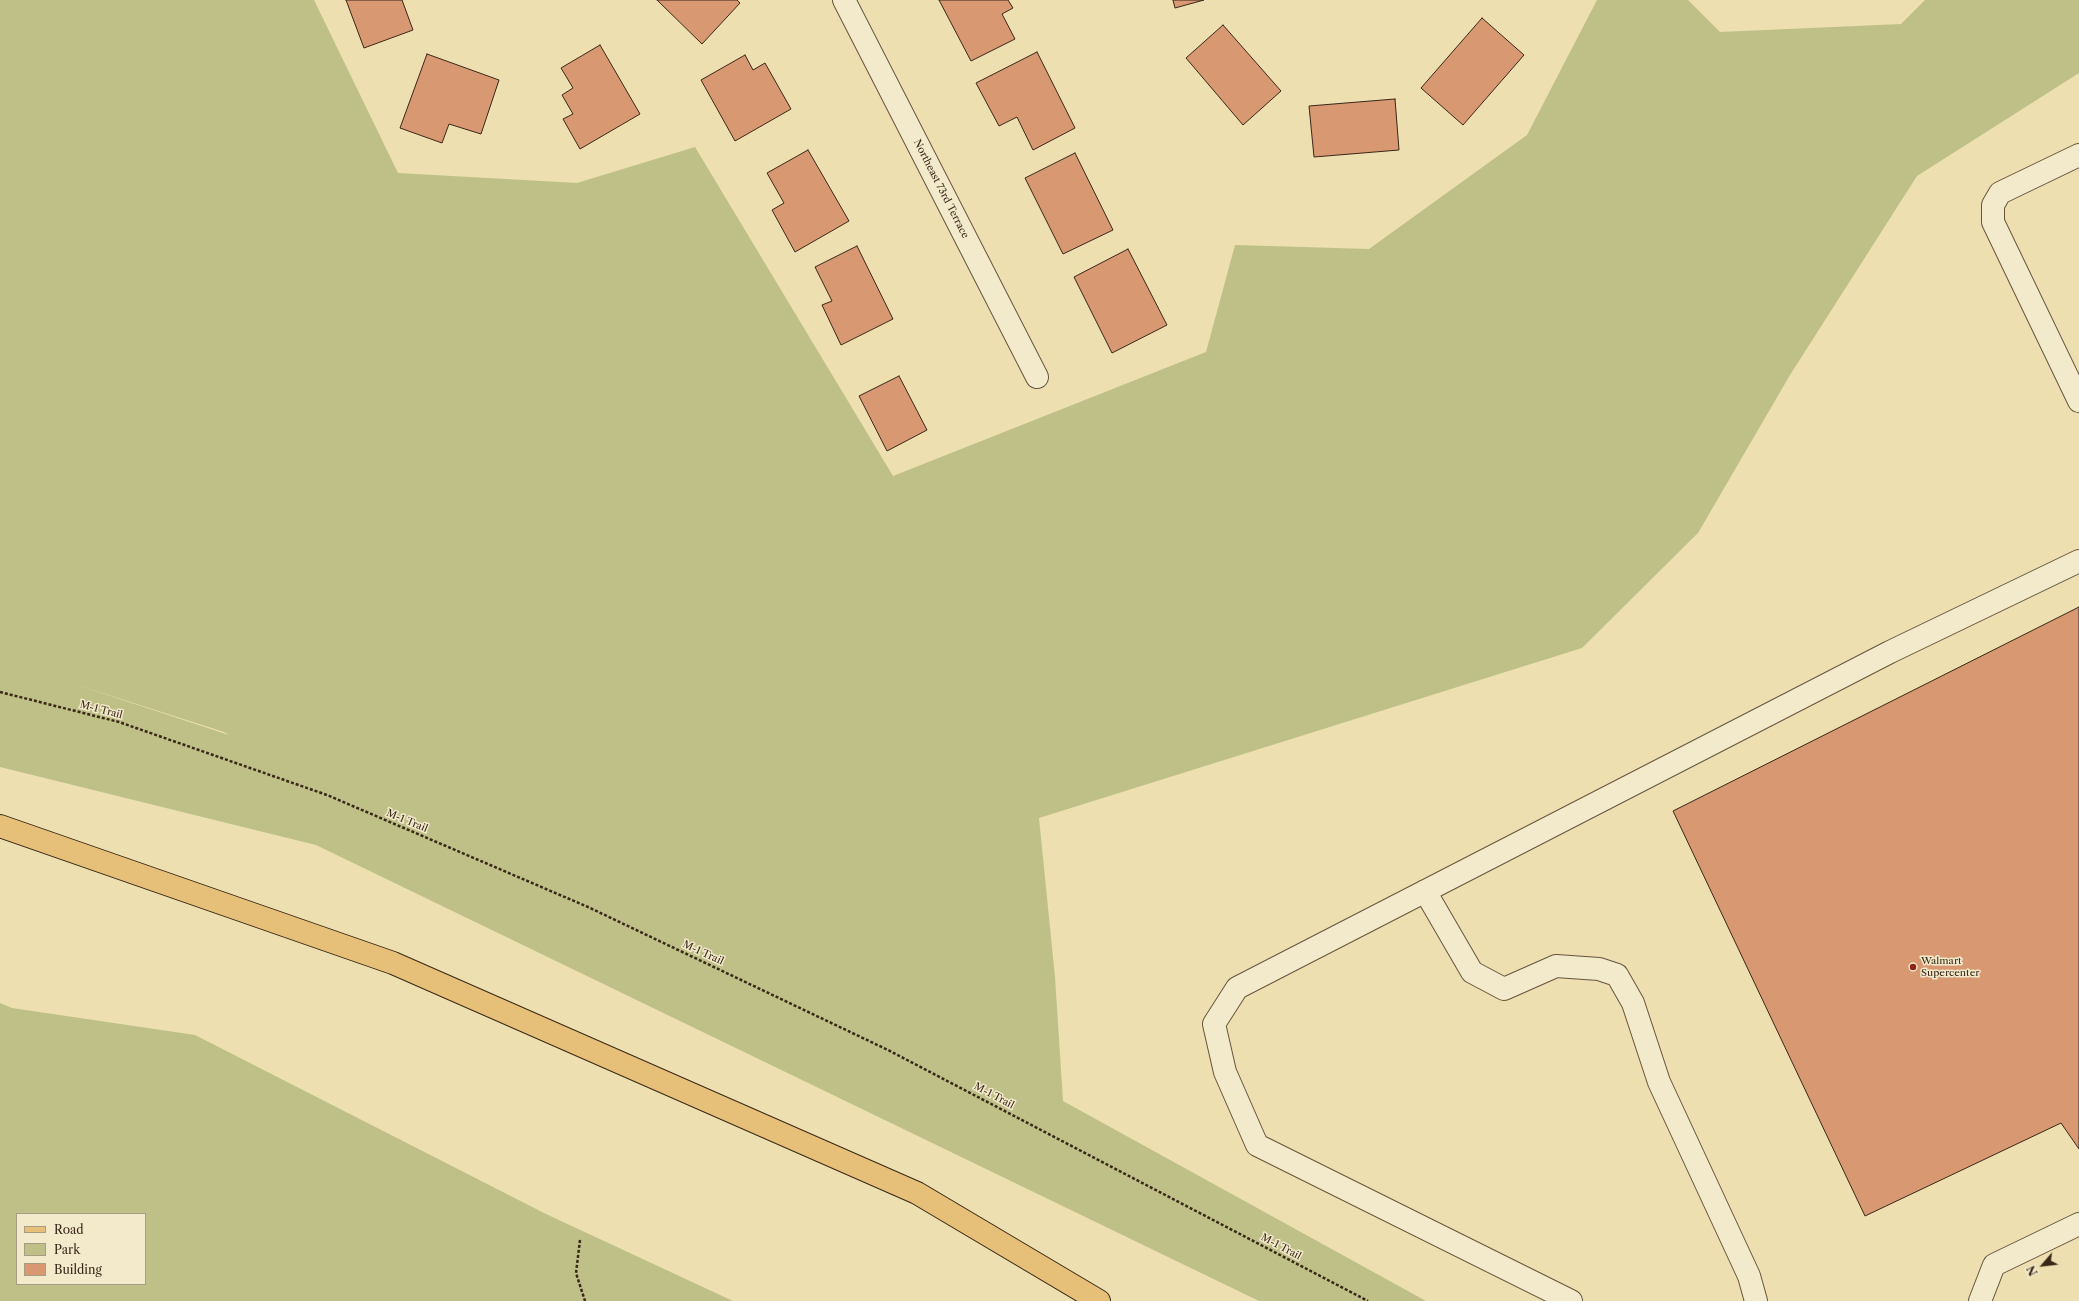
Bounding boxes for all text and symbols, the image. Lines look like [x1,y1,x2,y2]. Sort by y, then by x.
street label: Northeast 73rd Terrace [911,138,971,240]
street label: M-1 Trail [78,699,124,721]
street label: M-1 Trail [385,807,429,835]
street label: M-1 Trail [681,938,725,968]
place label: Walmart Supercenter [1921,955,1979,978]
marker: Walmart Supercenter [1908,962,1918,972]
street label: M-1 Trail [972,1080,1016,1112]
legend [16,1213,146,1285]
text: Road [54,1222,84,1237]
street label: M-1 Trail [1259,1231,1303,1263]
text: Park [54,1242,80,1257]
north arrow [2023,1245,2063,1285]
text: Building [54,1262,102,1277]
text: N [2024,1263,2041,1278]

